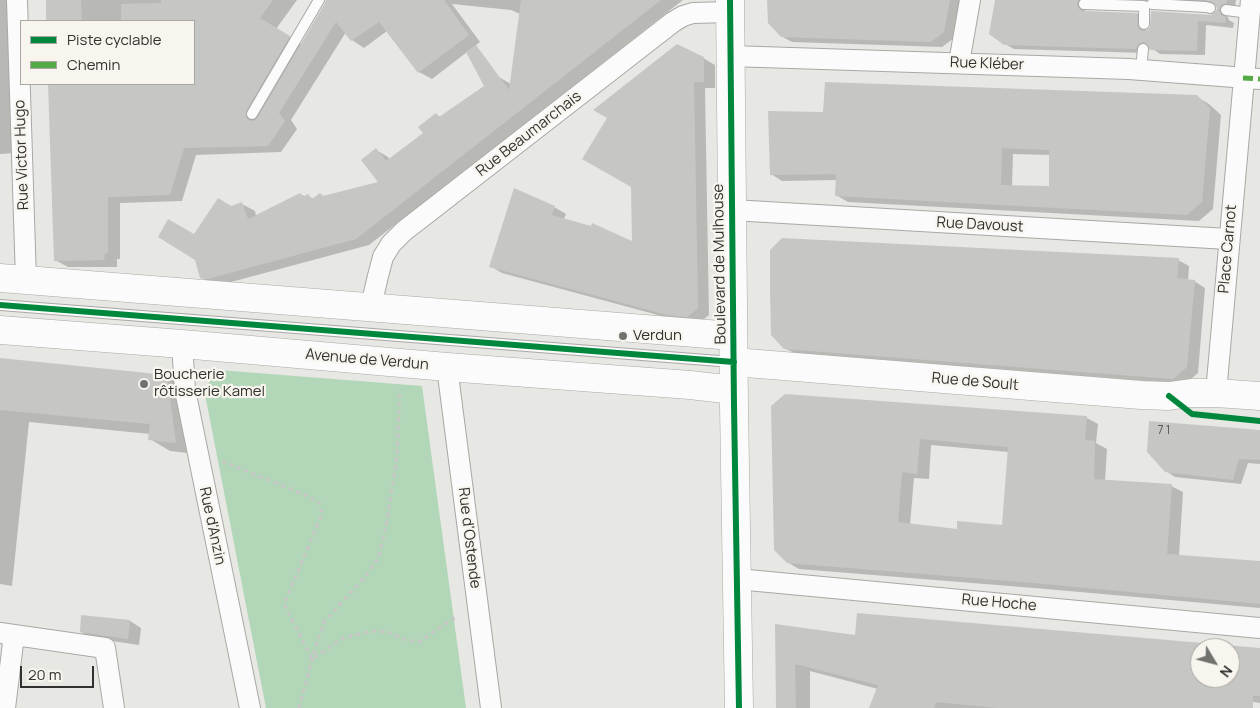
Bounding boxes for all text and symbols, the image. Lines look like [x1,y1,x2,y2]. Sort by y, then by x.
legend [20,20,195,85]
text: Piste cyclable [67,29,162,50]
text: Chemin [67,54,120,75]
street label: Rue Kléber [950,54,1024,74]
street label: Rue Beaumarchais [473,87,585,181]
street label: Rue Victor Hugo [11,99,33,211]
street label: Boulevard de Mulhouse [710,184,730,344]
street label: Place Carnot [1215,204,1241,294]
street label: Rue Davoust [936,214,1024,236]
place label: Verdun [633,327,682,345]
marker: Verdun [617,330,629,342]
street label: Avenue de Verdun [305,346,429,374]
place label: Boucherie rôtisserie Kamel [154,366,265,401]
street label: Rue de Soult [931,369,1019,395]
marker: Boucherie rôtisserie Kamel [138,378,150,390]
house number: 7 1 [1157,424,1171,438]
street label: Rue d'Anzin [195,485,229,567]
street label: Rue d'Ostende [454,486,484,590]
street label: Rue Hoche [961,591,1037,615]
north arrow [1190,638,1240,688]
scale bar [22,656,96,688]
text: N [1216,662,1237,681]
text: 20 m [28,664,61,685]

